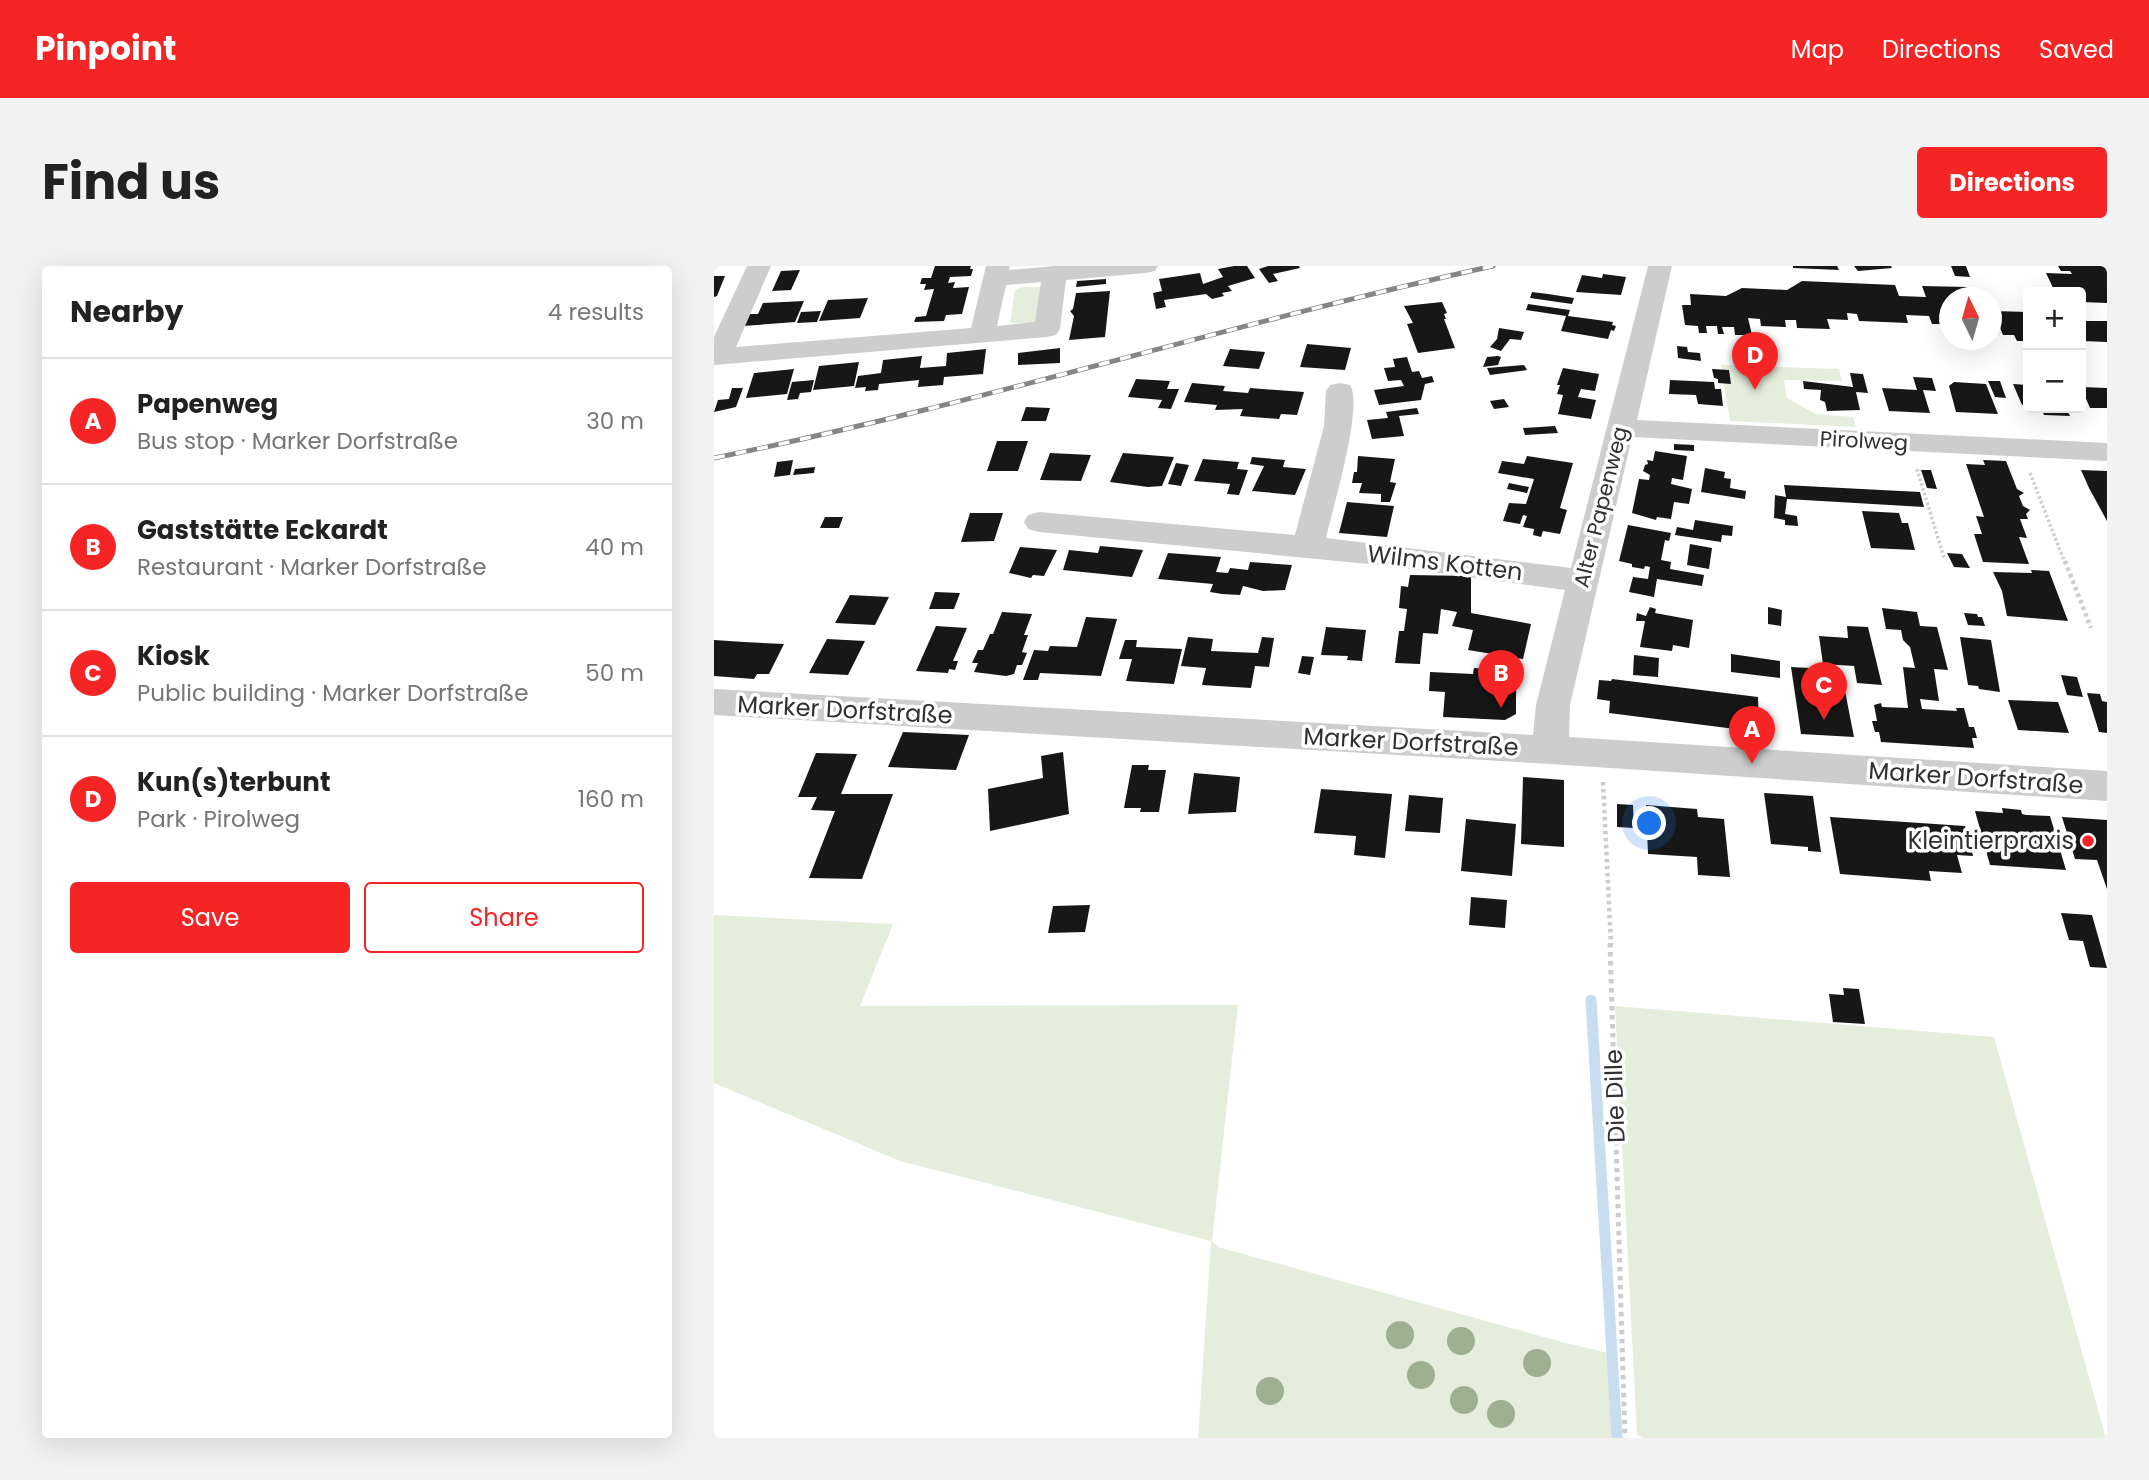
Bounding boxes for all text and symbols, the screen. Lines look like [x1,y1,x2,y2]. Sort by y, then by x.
text: Pinpoint [35,25,176,72]
text: Map [1791,33,1844,66]
text: Directions [1882,33,2001,66]
text: Saved [2039,33,2114,66]
button: Directions [1917,147,2107,218]
text: Find us [42,148,220,216]
north arrow [1939,287,2002,350]
map controls [2023,287,2086,413]
button: + [2023,287,2086,350]
text: Nearby [70,290,184,333]
text: 4 results [548,296,644,328]
pin: D [1732,332,1778,390]
button: − [2023,350,2086,413]
text: Papenweg [137,386,278,422]
text: A [85,405,101,437]
text: 30 m [586,405,644,437]
street label: Alter Papenweg [1567,423,1635,590]
street label: Pirolweg [1819,424,1909,457]
text: Bus stop · Marker Dorfstraße [137,425,458,457]
text: Gaststätte Eckardt [137,512,388,548]
text: B [85,531,101,563]
text: 40 m [585,531,644,563]
street label: Wilms Kotten [1365,537,1525,588]
text: Restaurant · Marker Dorfstraße [137,551,487,583]
text: Kiosk [137,638,210,674]
pin: B [1478,650,1524,708]
text: C [84,657,102,689]
text: 50 m [585,657,644,689]
pin: C [1801,662,1847,720]
text: Public building · Marker Dorfstraße [137,677,529,709]
street label: Marker Dorfstraße [737,687,953,732]
pin: A [1729,706,1775,764]
street label: Marker Dorfstraße [1303,719,1519,764]
street label: Marker Dorfstraße [1868,754,2085,801]
text: Kun(s)terbunt [137,764,330,800]
text: D [85,783,101,815]
text: 160 m [578,783,644,815]
text: Park · Pirolweg [137,803,300,835]
your location [1632,806,1666,840]
place label: Kleintierpraxis [1908,824,2074,857]
marker: Kleintierpraxis [2080,833,2096,849]
button: Save [70,882,350,953]
button: Share [364,882,644,953]
street label: Die Dille [1596,1049,1633,1143]

